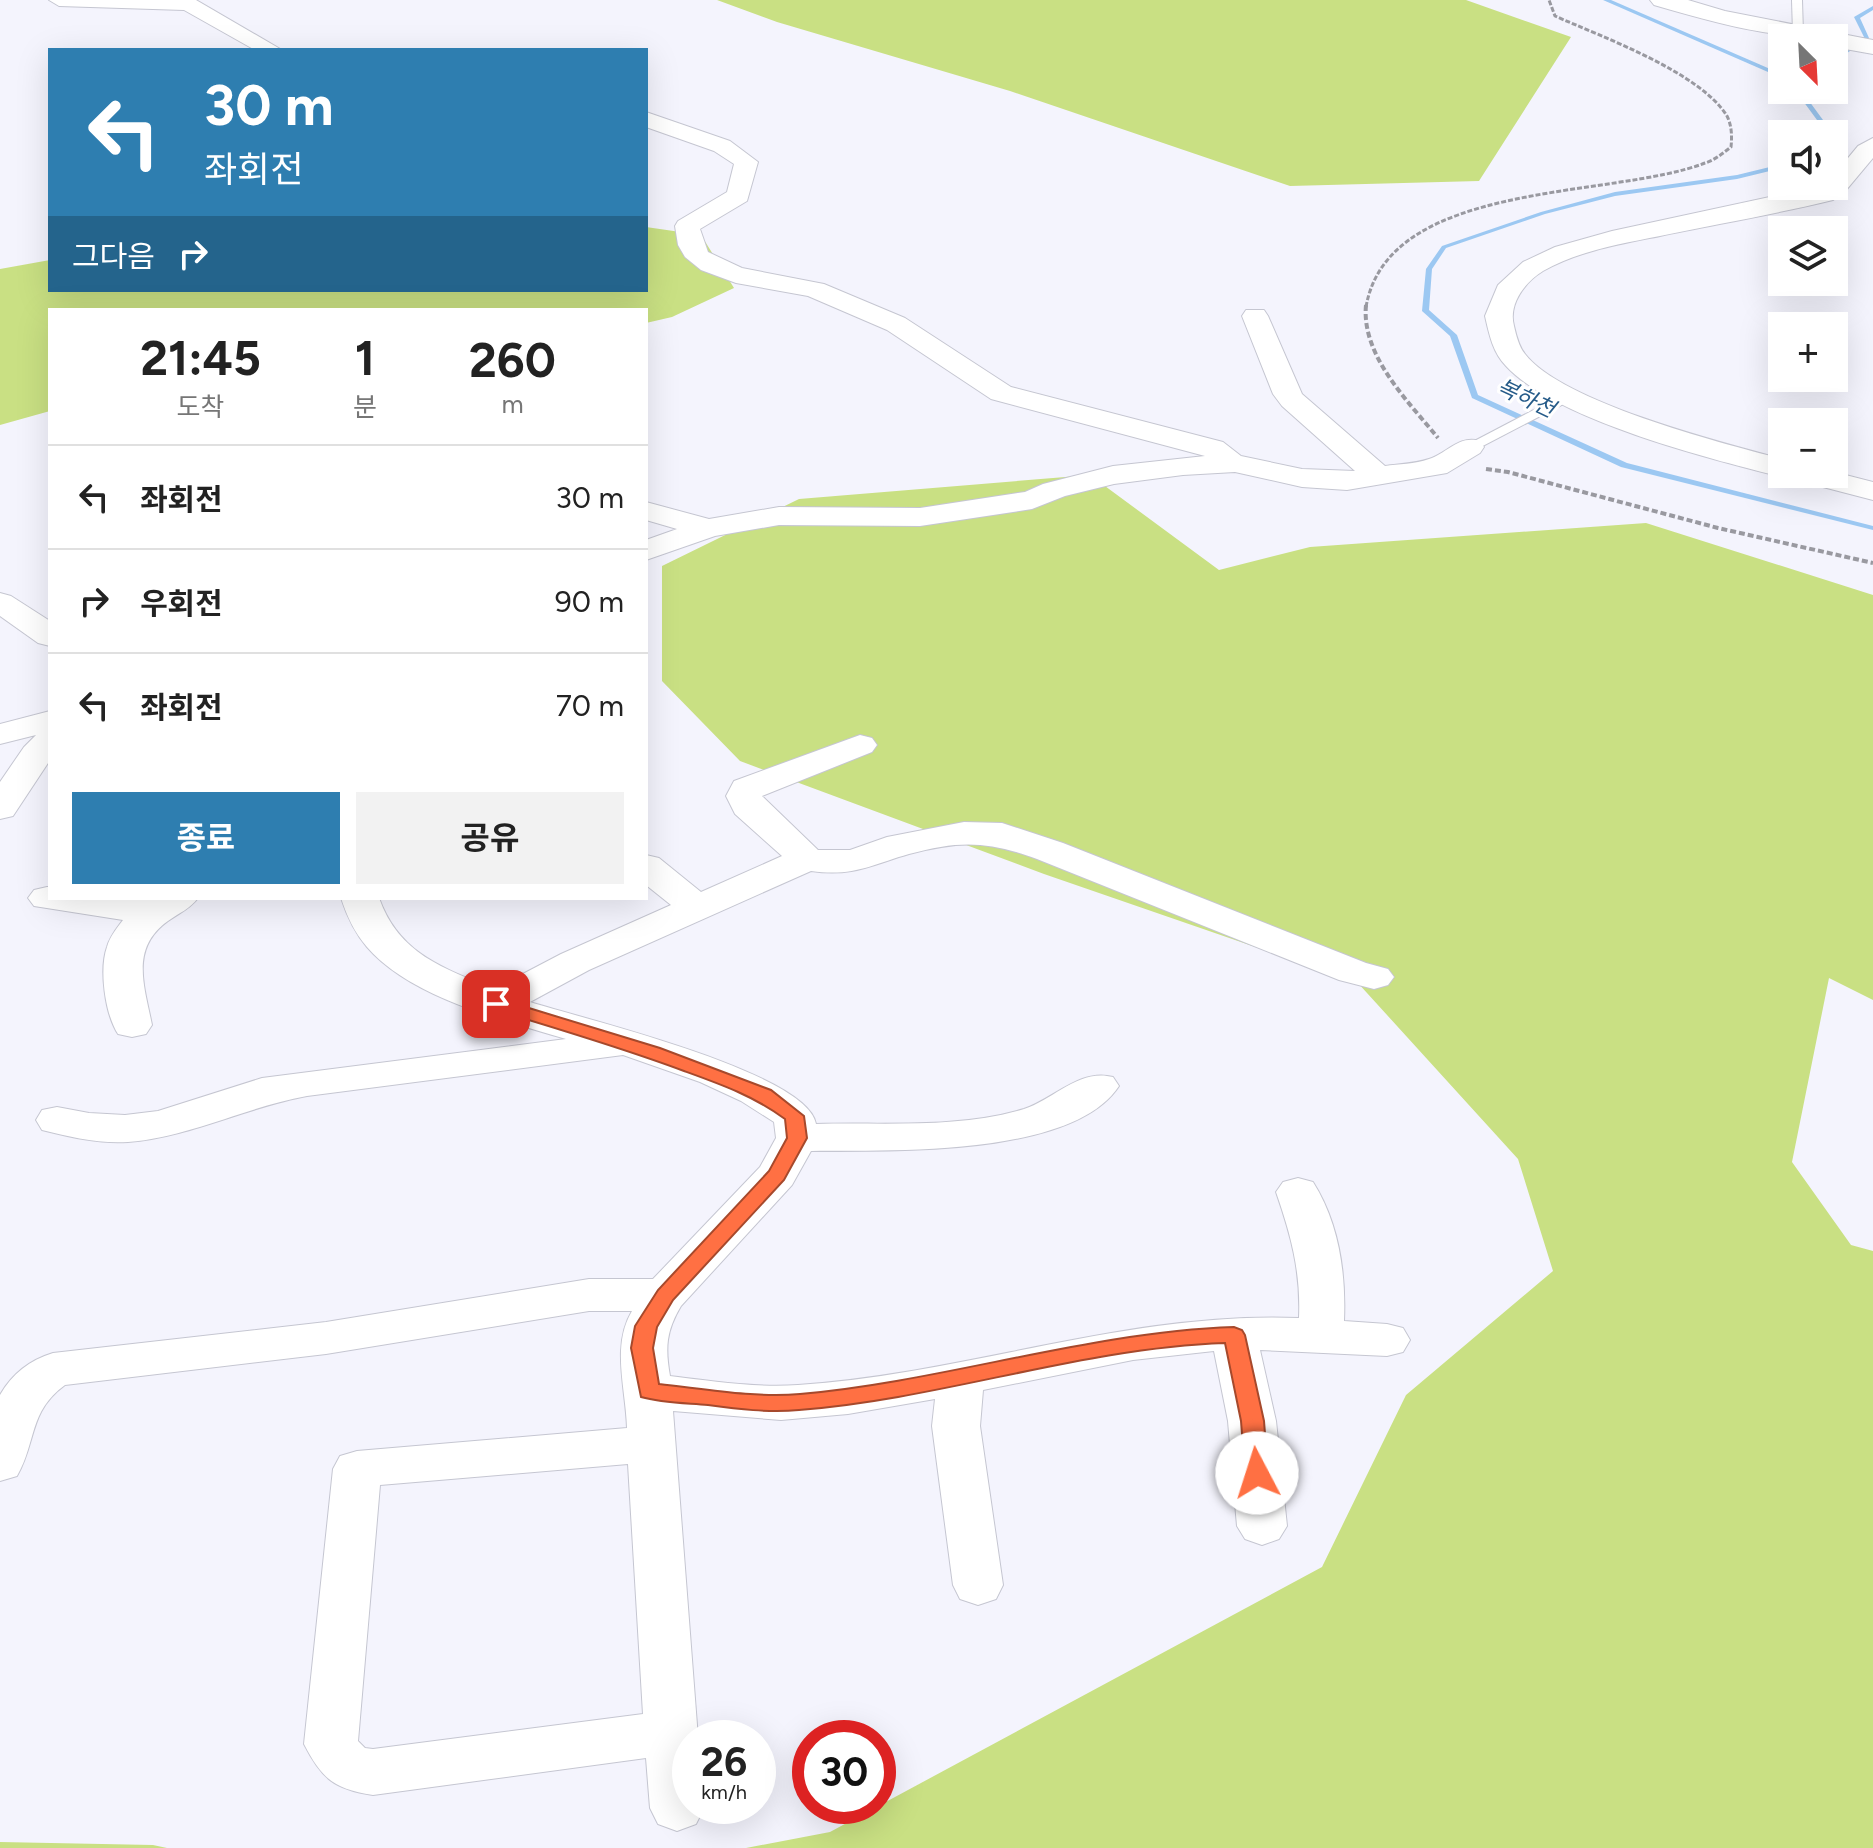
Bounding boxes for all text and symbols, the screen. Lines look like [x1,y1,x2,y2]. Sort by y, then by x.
north arrow [1768,24,1848,104]
map controls [1768,24,1848,488]
text: 30 m [204,72,334,139]
icon: left [72,80,176,184]
button: sound [1768,120,1848,200]
text: 좌회전 [204,148,303,191]
button: layers [1768,216,1848,296]
icon: right [171,232,215,276]
text: 그다음 [72,238,155,275]
button: + [1768,312,1848,392]
text: 21:45 [140,329,261,387]
text: 1 [355,329,375,387]
text: 260 [469,331,556,389]
water label: 복하천 [1493,373,1562,424]
text: m [501,388,524,420]
text: 도착 [177,391,224,423]
text: 분 [353,391,377,423]
button: − [1768,408,1848,488]
icon: left [72,475,116,519]
text: 30 m [556,479,624,516]
text: 좌회전 [140,481,223,518]
icon: right [72,579,116,623]
text: 90 m [555,583,624,620]
text: 우회전 [140,585,223,622]
icon: left [72,683,116,727]
text: 70 m [556,687,624,724]
text: 좌회전 [140,689,223,726]
button: 종료 [72,792,340,884]
button: 공유 [356,792,624,884]
pin [462,970,530,1038]
icon: arrive [474,982,518,1026]
position arrow [1215,1431,1299,1515]
speed limit sign: 30 [792,1720,896,1824]
text: 26 [701,1738,747,1786]
text: km/h [701,1780,747,1804]

